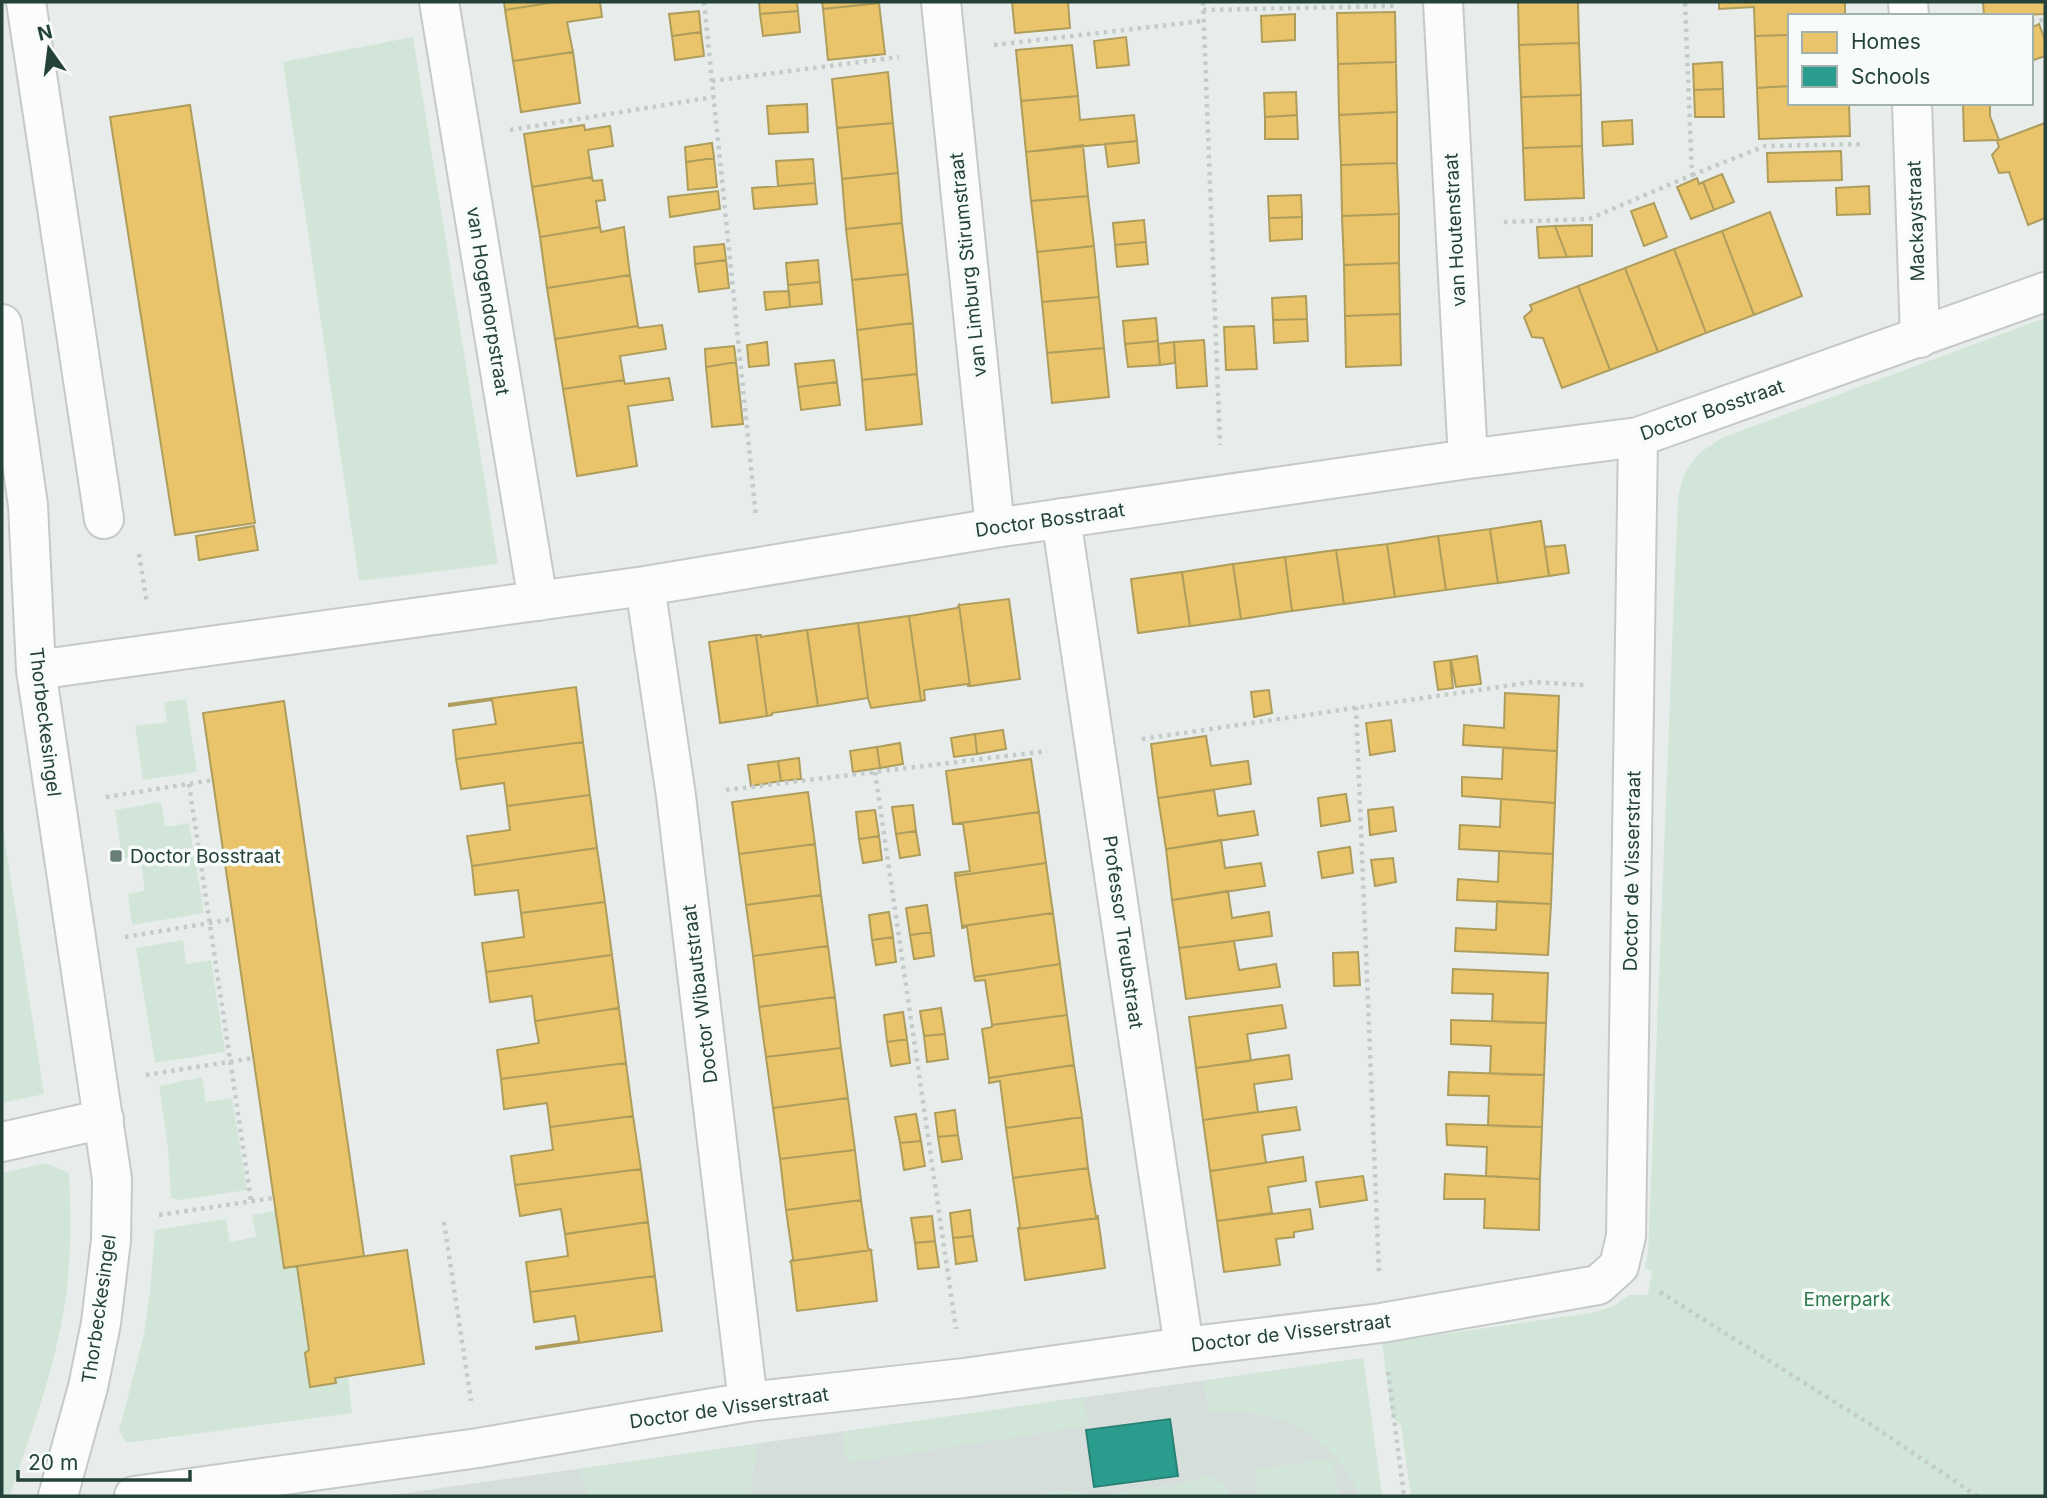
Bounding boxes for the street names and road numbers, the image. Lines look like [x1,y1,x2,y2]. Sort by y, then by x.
street label: van Limburg Stirumstraat [945,152,991,378]
street label: van Houtenstraat [1439,153,1471,307]
street label: Mackaystraat [1902,160,1930,282]
street label: van Hogendorpstraat [462,205,514,397]
street label: Doctor Bosstraat [1637,375,1787,445]
street label: Doctor Bosstraat [974,498,1126,542]
street label: Thorbeckesingel [24,646,66,798]
street label: Doctor de Visserstraat [1619,770,1645,972]
street label: Professor Treubstraat [1098,834,1148,1030]
street label: Doctor Wibautstraat [678,903,722,1085]
street label: Thorbeckesingel [77,1233,121,1385]
street label: Doctor de Visserstraat [1190,1309,1392,1357]
street label: Doctor de Visserstraat [628,1383,830,1433]

